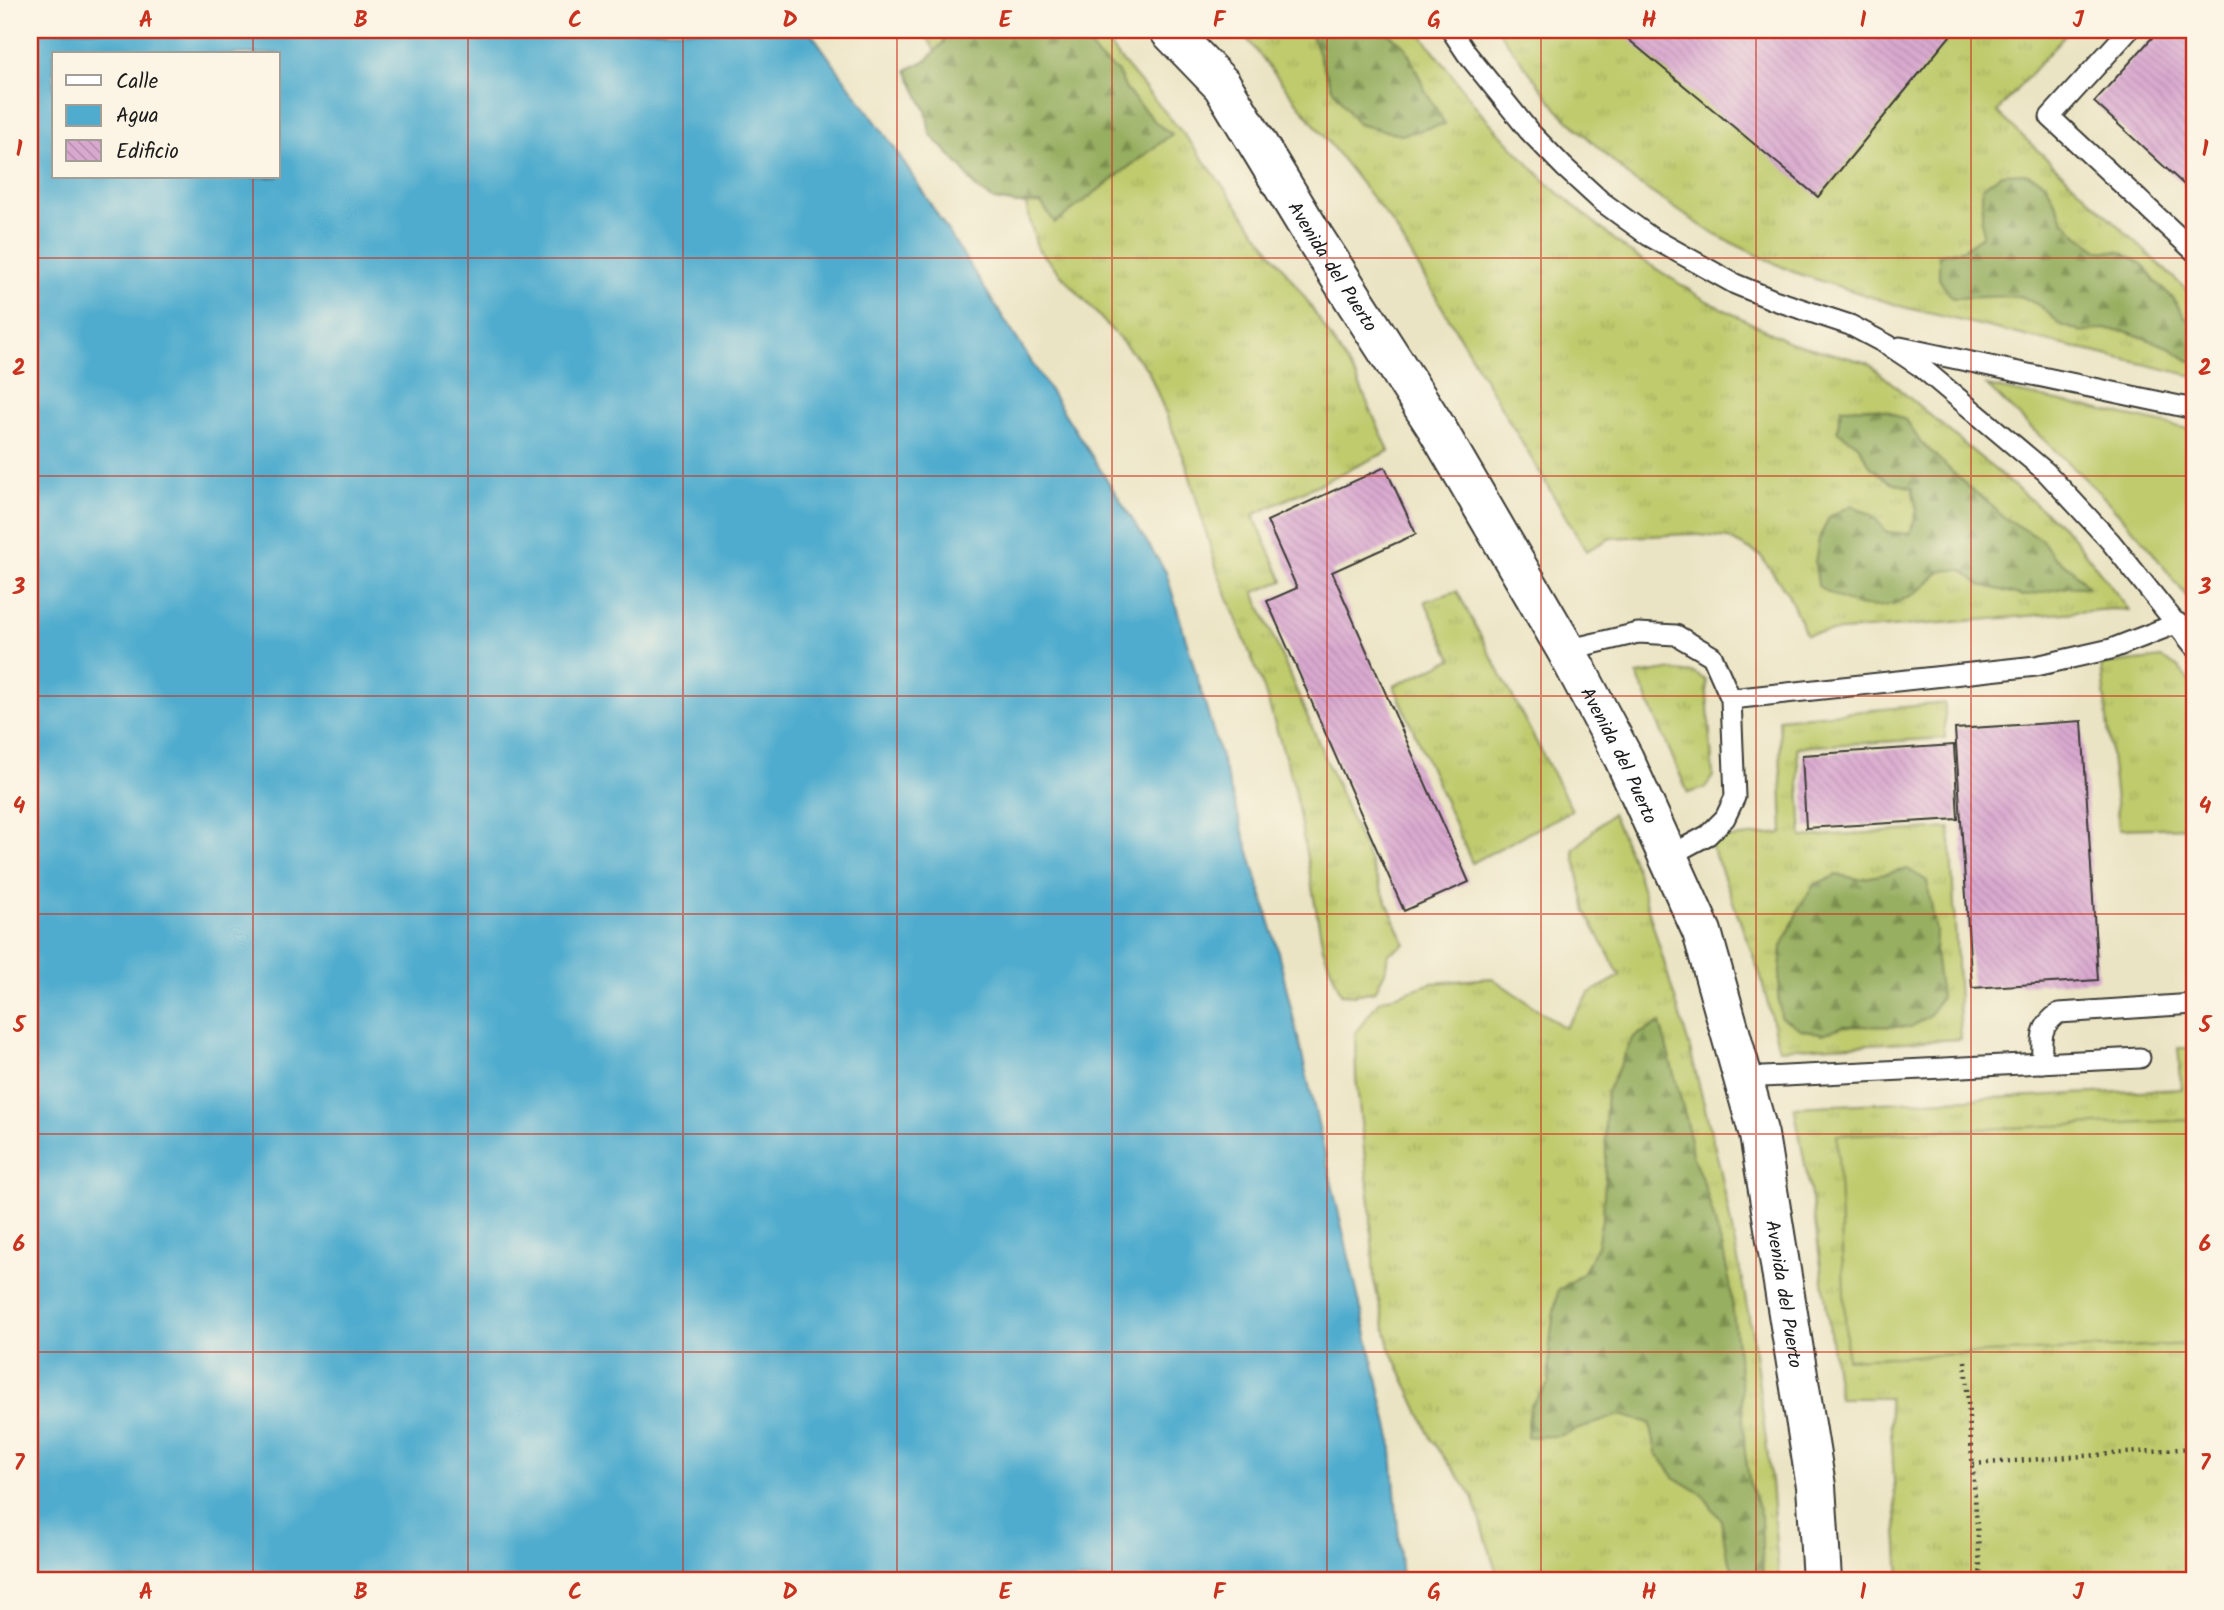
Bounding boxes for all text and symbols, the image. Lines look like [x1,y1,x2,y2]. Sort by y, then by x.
text: A [139,3,153,39]
text: B [354,3,368,39]
text: C [568,3,582,39]
text: D [782,3,798,39]
text: E [999,3,1013,39]
text: F [1213,3,1227,39]
text: G [1427,3,1441,39]
text: H [1642,3,1657,39]
text: I [1859,3,1867,39]
text: J [2072,3,2084,39]
legend [52,52,280,178]
text: Calle [116,66,159,99]
text: Agua [116,100,159,133]
text: 1 [16,132,23,168]
text: 1 [2202,132,2209,168]
text: Edificio [116,136,179,169]
street label: Avenida del Puerto [1279,196,1384,338]
text: 2 [12,351,26,387]
text: 2 [2198,351,2212,387]
text: 3 [12,570,26,606]
text: 3 [2198,570,2212,606]
street label: Avenida del Puerto [1571,682,1664,829]
text: 4 [13,789,26,825]
text: 4 [2199,789,2212,825]
text: 5 [12,1008,27,1044]
text: 5 [2198,1008,2213,1044]
street label: Avenida del Puerto [1756,1218,1810,1370]
text: 6 [13,1227,25,1263]
text: 6 [2199,1227,2211,1263]
text: 7 [14,1446,26,1482]
text: 7 [2200,1446,2212,1482]
text: A [139,1575,153,1610]
text: B [354,1575,368,1610]
text: C [568,1575,582,1610]
text: D [782,1575,798,1610]
text: E [999,1575,1013,1610]
text: F [1213,1575,1227,1610]
text: G [1427,1575,1441,1610]
text: H [1642,1575,1657,1610]
text: I [1859,1575,1867,1610]
text: J [2072,1575,2084,1610]

